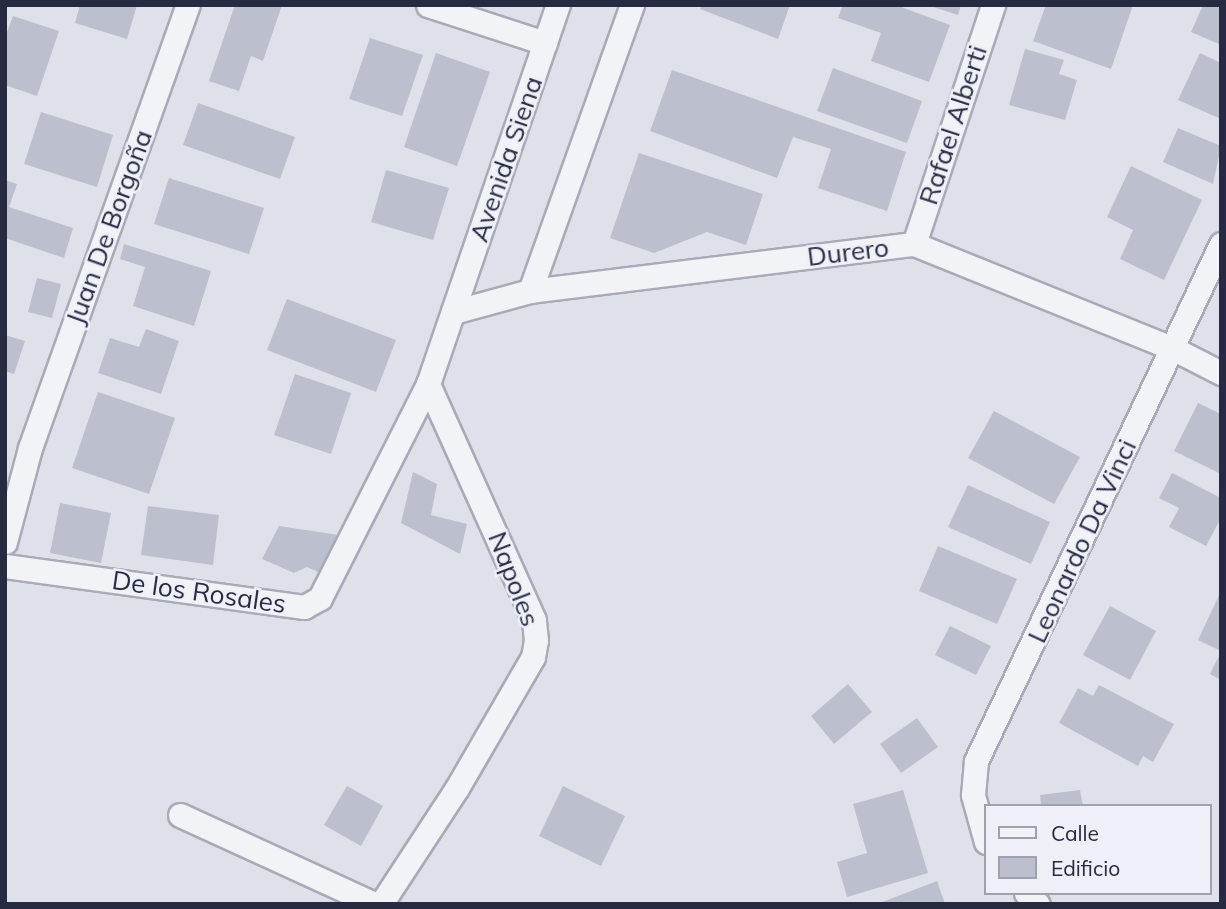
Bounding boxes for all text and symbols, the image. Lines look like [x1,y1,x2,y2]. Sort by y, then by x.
street label: Rafael Alberti [913,42,993,208]
street label: Avenida Siena [463,72,549,246]
street label: Juan De Borgoña [59,125,159,329]
street label: Durero [805,232,891,272]
street label: Leonardo Da Vinci [1021,434,1143,648]
street label: Napoles [482,527,546,631]
street label: De los Rosales [110,564,288,620]
legend [984,804,1212,895]
text: Calle [1051,820,1099,846]
text: Edificio [1051,855,1120,881]

